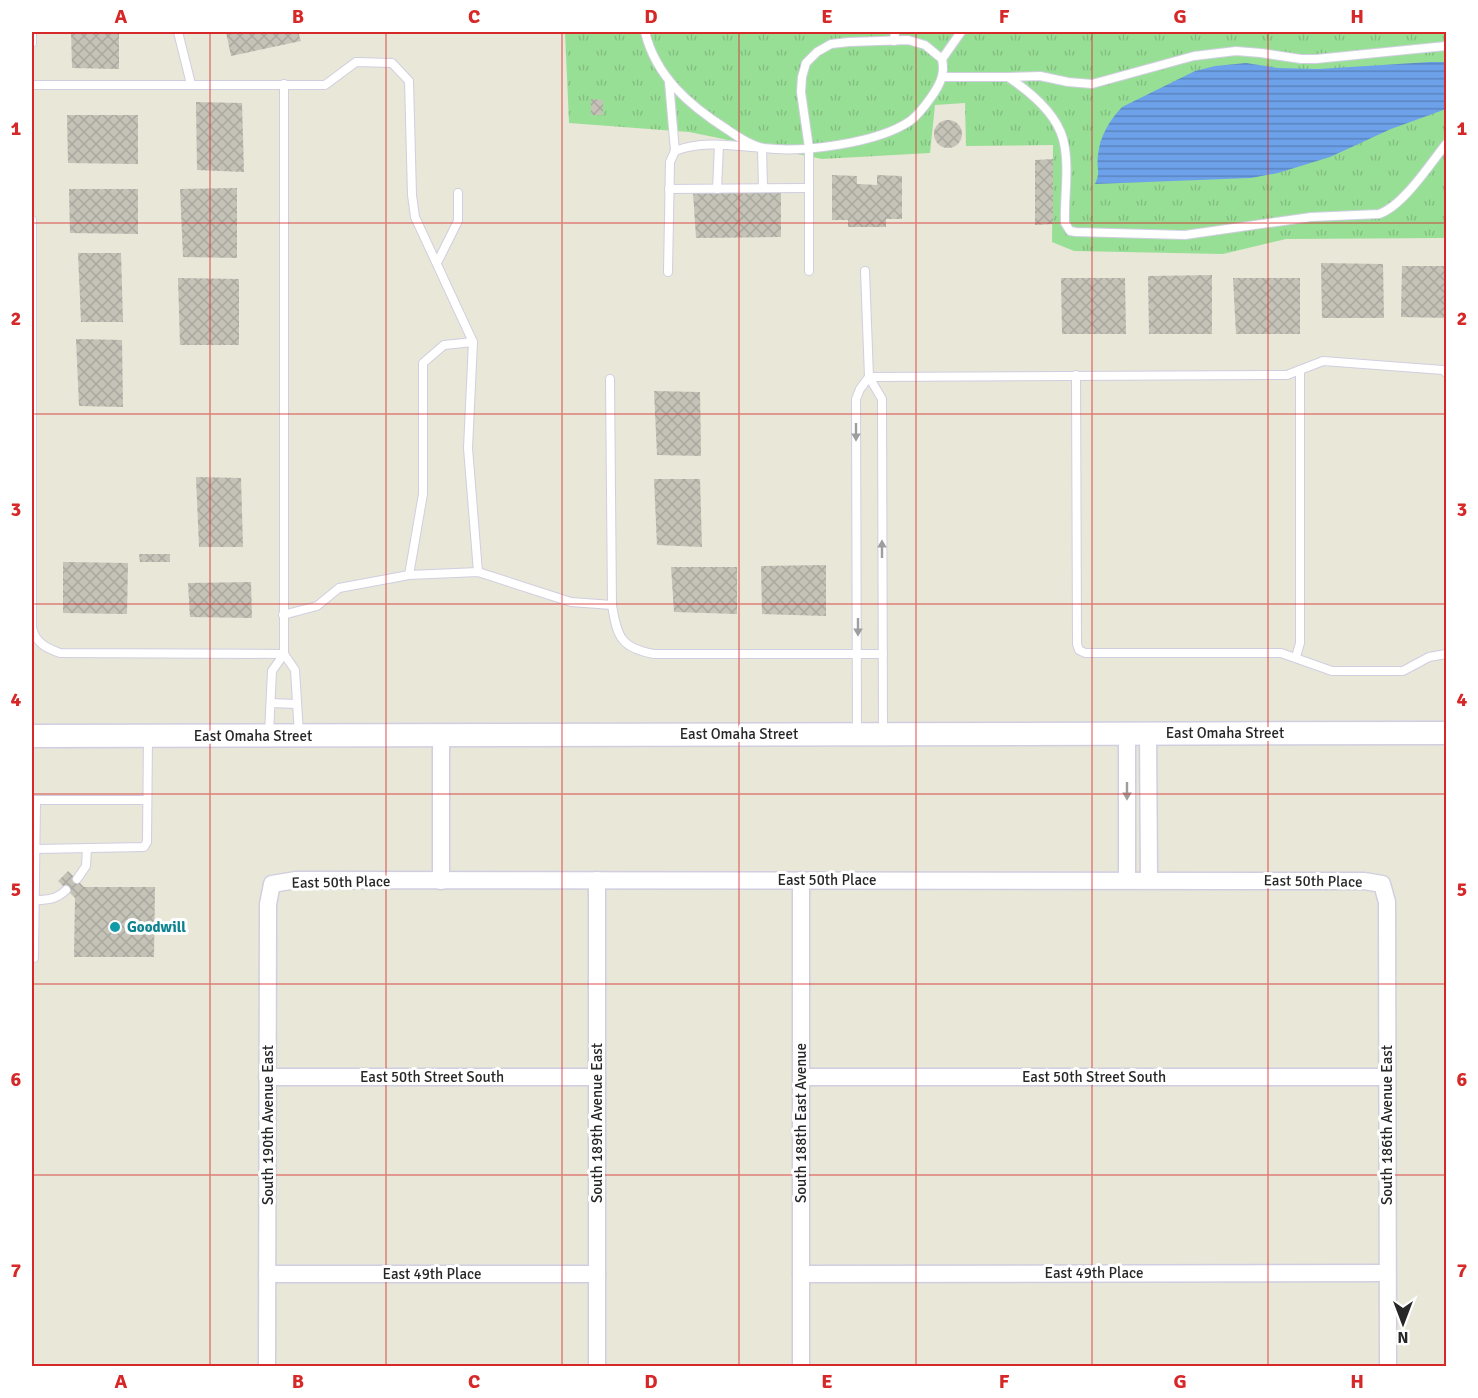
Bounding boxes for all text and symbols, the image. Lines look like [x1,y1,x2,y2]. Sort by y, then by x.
text: A [115,4,128,29]
text: B [292,4,304,29]
text: C [468,4,480,29]
text: D [644,4,658,29]
text: E [821,4,833,29]
text: F [999,4,1010,29]
text: G [1173,4,1187,29]
text: H [1350,4,1364,29]
text: 1 [11,116,22,141]
text: 1 [1457,116,1468,141]
text: 2 [11,306,21,331]
text: 2 [1457,306,1467,331]
one-way arrow [852,423,861,442]
text: 3 [11,497,21,522]
text: 3 [1457,497,1467,522]
one-way arrow [877,540,887,559]
one-way arrow [853,618,863,637]
text: 4 [11,687,22,712]
text: 4 [1457,687,1468,712]
street label: East Omaha Street [1166,724,1284,742]
street label: East Omaha Street [680,725,798,743]
street label: East Omaha Street [194,727,312,745]
one-way arrow [1122,782,1132,801]
street label: East 50th Place [778,871,877,889]
street label: East 50th Place [1263,871,1363,891]
street label: East 50th Place [291,872,391,892]
text: 5 [11,877,21,902]
text: 5 [1457,877,1467,902]
place label: Goodwill [127,918,186,936]
marker: Goodwill [108,920,122,934]
street label: South 189th Avenue East [588,1043,606,1203]
street label: South 188th East Avenue [792,1043,810,1203]
street label: South 190th Avenue East [259,1045,277,1205]
street label: South 186th Avenue East [1378,1045,1396,1205]
text: 6 [11,1067,22,1092]
text: 6 [1457,1067,1468,1092]
street label: East 50th Street South [360,1068,504,1086]
street label: East 50th Street South [1022,1068,1166,1086]
text: 7 [11,1258,22,1283]
text: 7 [1457,1258,1468,1283]
street label: East 49th Place [1045,1264,1144,1282]
street label: East 49th Place [383,1265,482,1283]
north arrow [1373,1293,1433,1353]
text: N [1397,1327,1409,1347]
text: A [115,1369,128,1394]
text: B [292,1369,304,1394]
text: C [468,1369,480,1394]
text: D [644,1369,658,1394]
text: E [821,1369,833,1394]
text: F [999,1369,1010,1394]
text: G [1173,1369,1187,1394]
text: H [1350,1369,1364,1394]

